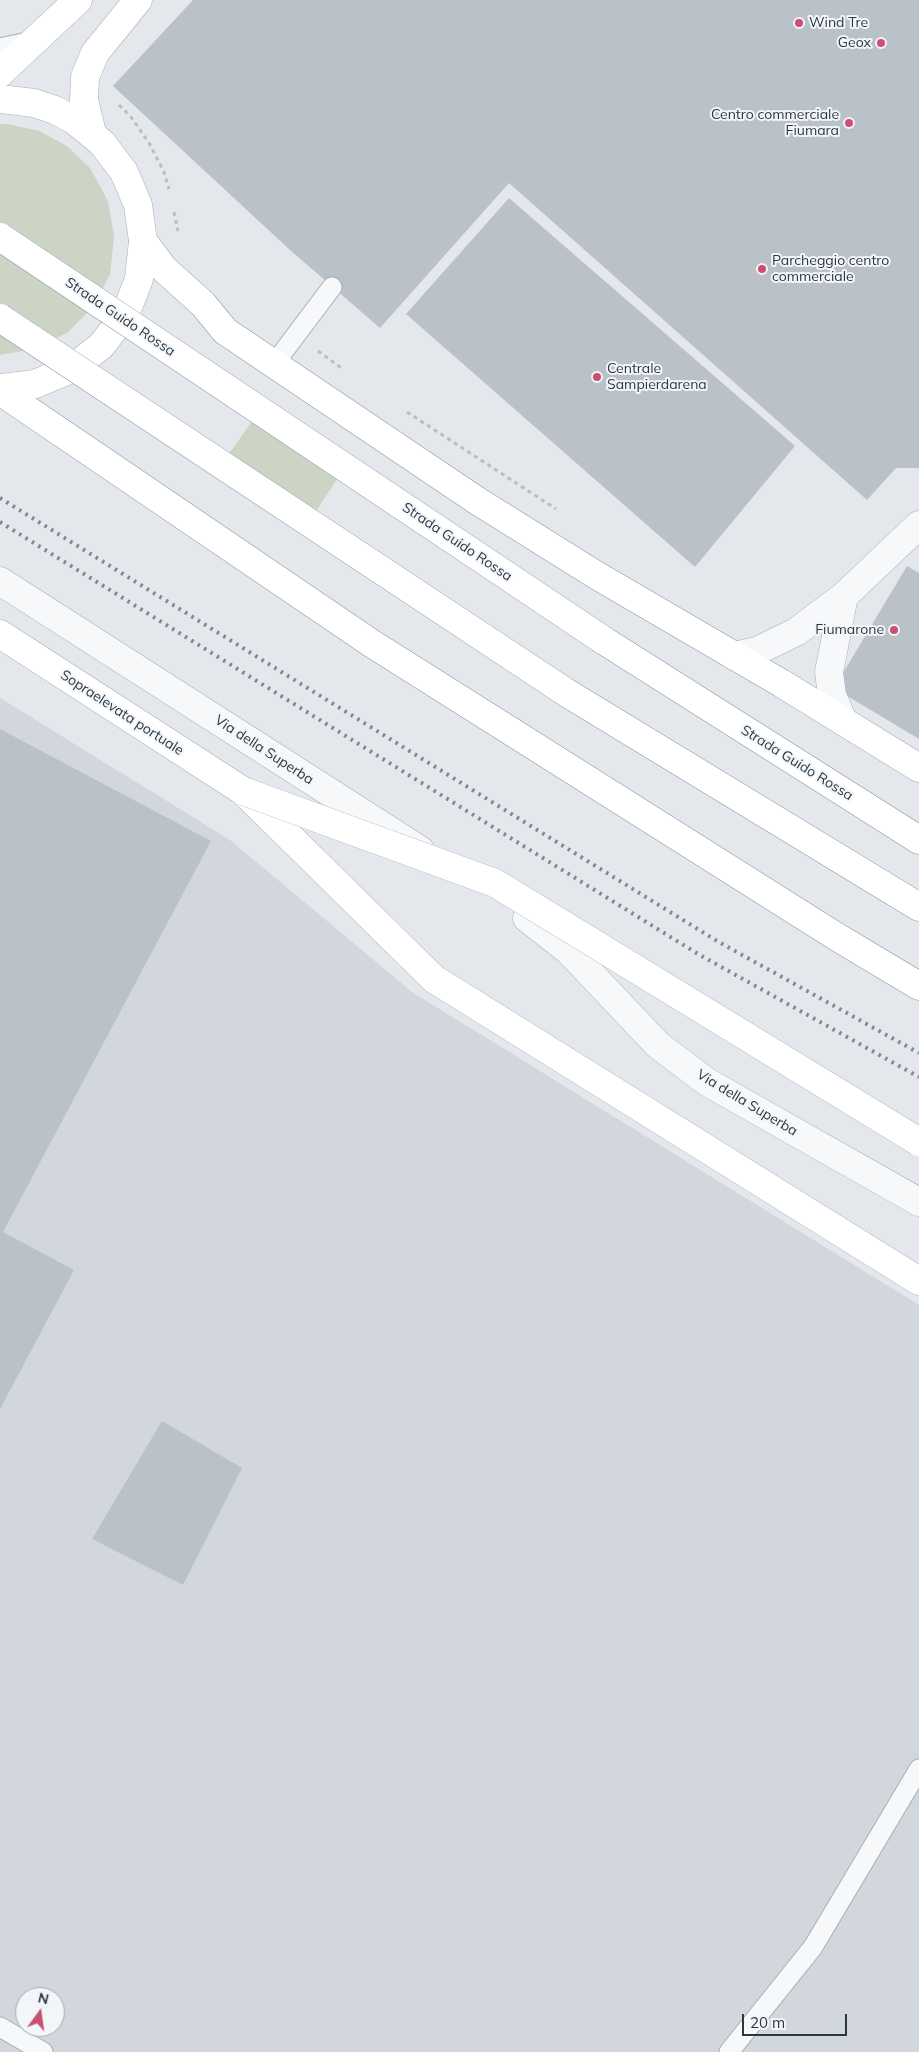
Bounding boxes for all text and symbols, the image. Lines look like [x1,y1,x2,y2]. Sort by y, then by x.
place label: Wind Tre [809,15,868,31]
marker: Wind Tre [793,17,805,29]
place label: Geox [838,35,871,51]
marker: Geox [875,37,887,49]
place label: Centro commerciale Fiumara [711,107,839,140]
marker: Centro commerciale Fiumara [843,117,855,129]
place label: Parcheggio centro commerciale [772,253,889,286]
marker: Parcheggio centro commerciale [756,263,768,275]
street label: Strada Guido Rossa [62,274,178,360]
place label: Centrale Sampierdarena [607,361,707,394]
marker: Centrale Sampierdarena [591,371,603,383]
street label: Strada Guido Rossa [399,499,515,585]
place label: Fiumarone [815,622,884,638]
marker: Fiumarone [888,624,900,636]
street label: Sopraelevata portuale [57,667,187,759]
street label: Via della Superba [211,712,317,788]
street label: Strada Guido Rossa [738,722,856,804]
street label: Via della Superba [694,1066,800,1140]
north arrow [15,1987,65,2037]
text: N [36,1988,51,2008]
scale bar [744,2004,849,2036]
text: 20 m [750,2013,785,2032]

